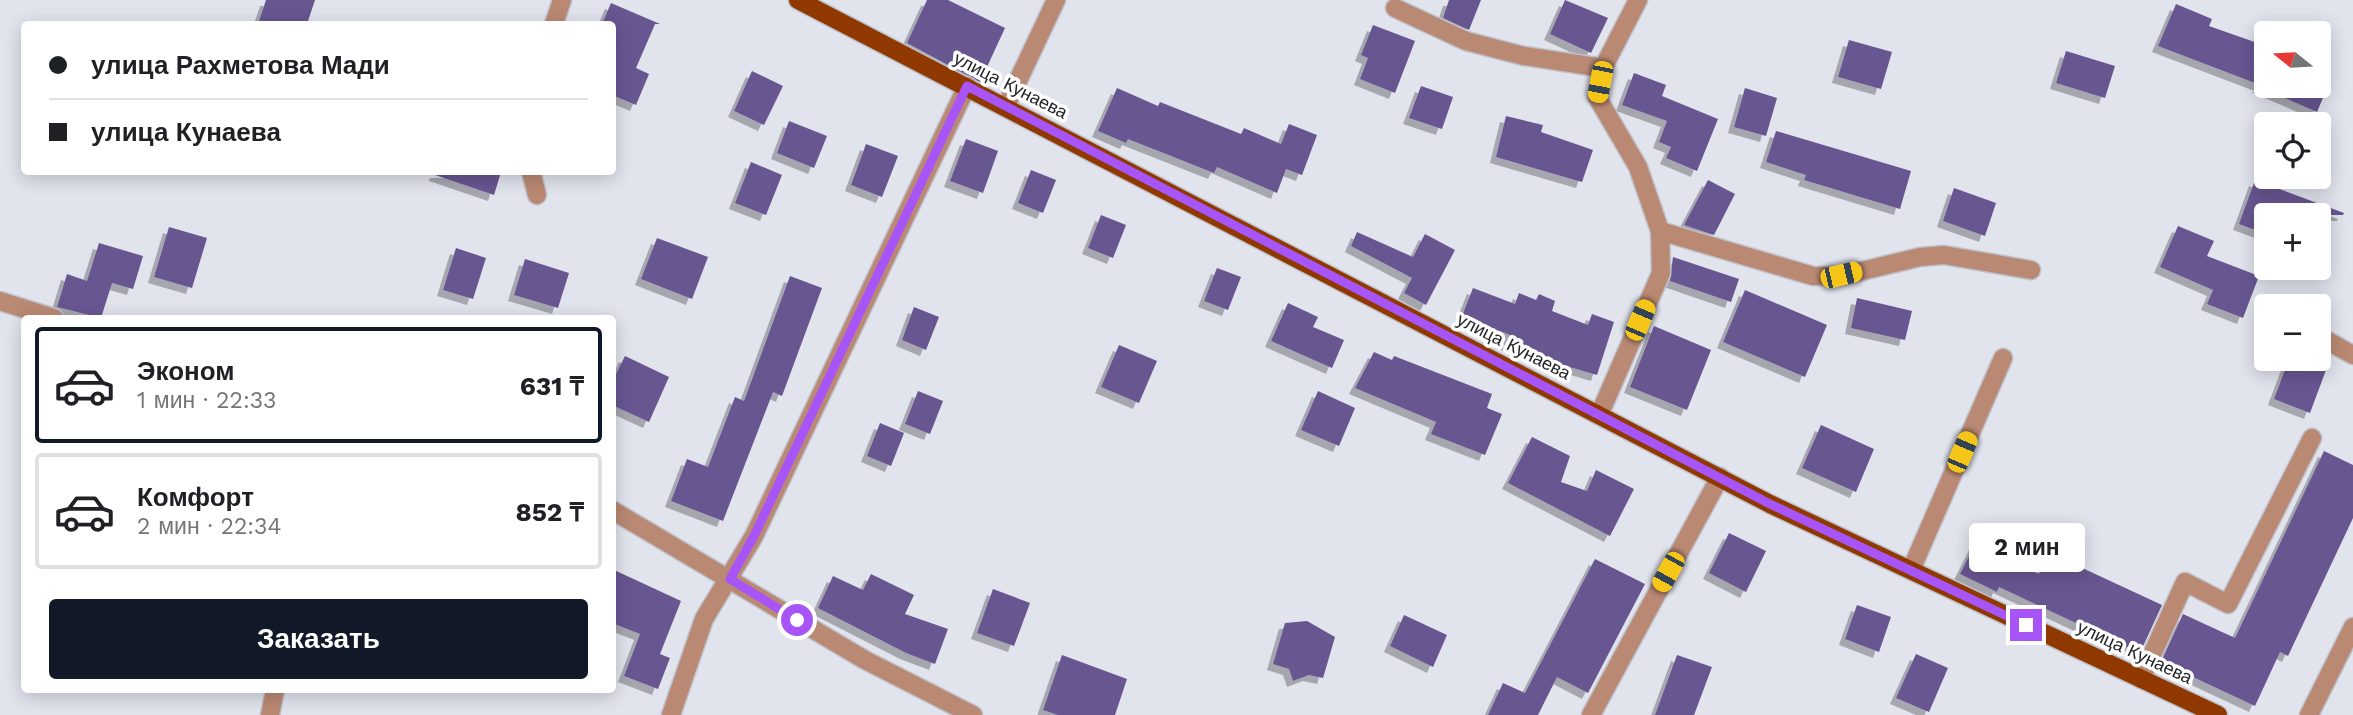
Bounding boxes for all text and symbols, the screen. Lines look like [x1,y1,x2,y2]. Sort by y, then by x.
north arrow [2254,21,2331,98]
map controls [2254,21,2331,371]
street label: улица Кунаева [951,47,1072,123]
text: улица Рахметова Мади [91,50,390,80]
car [1586,59,1615,105]
button: locate [2254,112,2331,189]
text: улица Кунаева [91,117,281,147]
button: + [2254,203,2331,280]
car [1819,260,1864,290]
button: − [2254,294,2331,371]
car [1623,297,1658,343]
street label: улица Кунаева [1454,308,1575,384]
icon: car [53,354,116,417]
text: Эконом [137,356,235,386]
text: 631 ₸ [520,371,584,401]
text: 1 мин · 22:33 [137,387,277,414]
car [1945,429,1980,475]
icon: car [53,480,116,543]
text: Комфорт [137,482,254,512]
text: 852 ₸ [515,497,584,527]
text: 2 мин · 22:34 [137,513,282,540]
callout: 2 мин [1968,524,2084,572]
text: 2 мин [1994,534,2060,561]
car [1649,549,1688,595]
button: Заказать [49,599,588,679]
route start [781,604,813,636]
route end [2010,609,2042,641]
street label: улица Кунаева [2074,616,2197,688]

